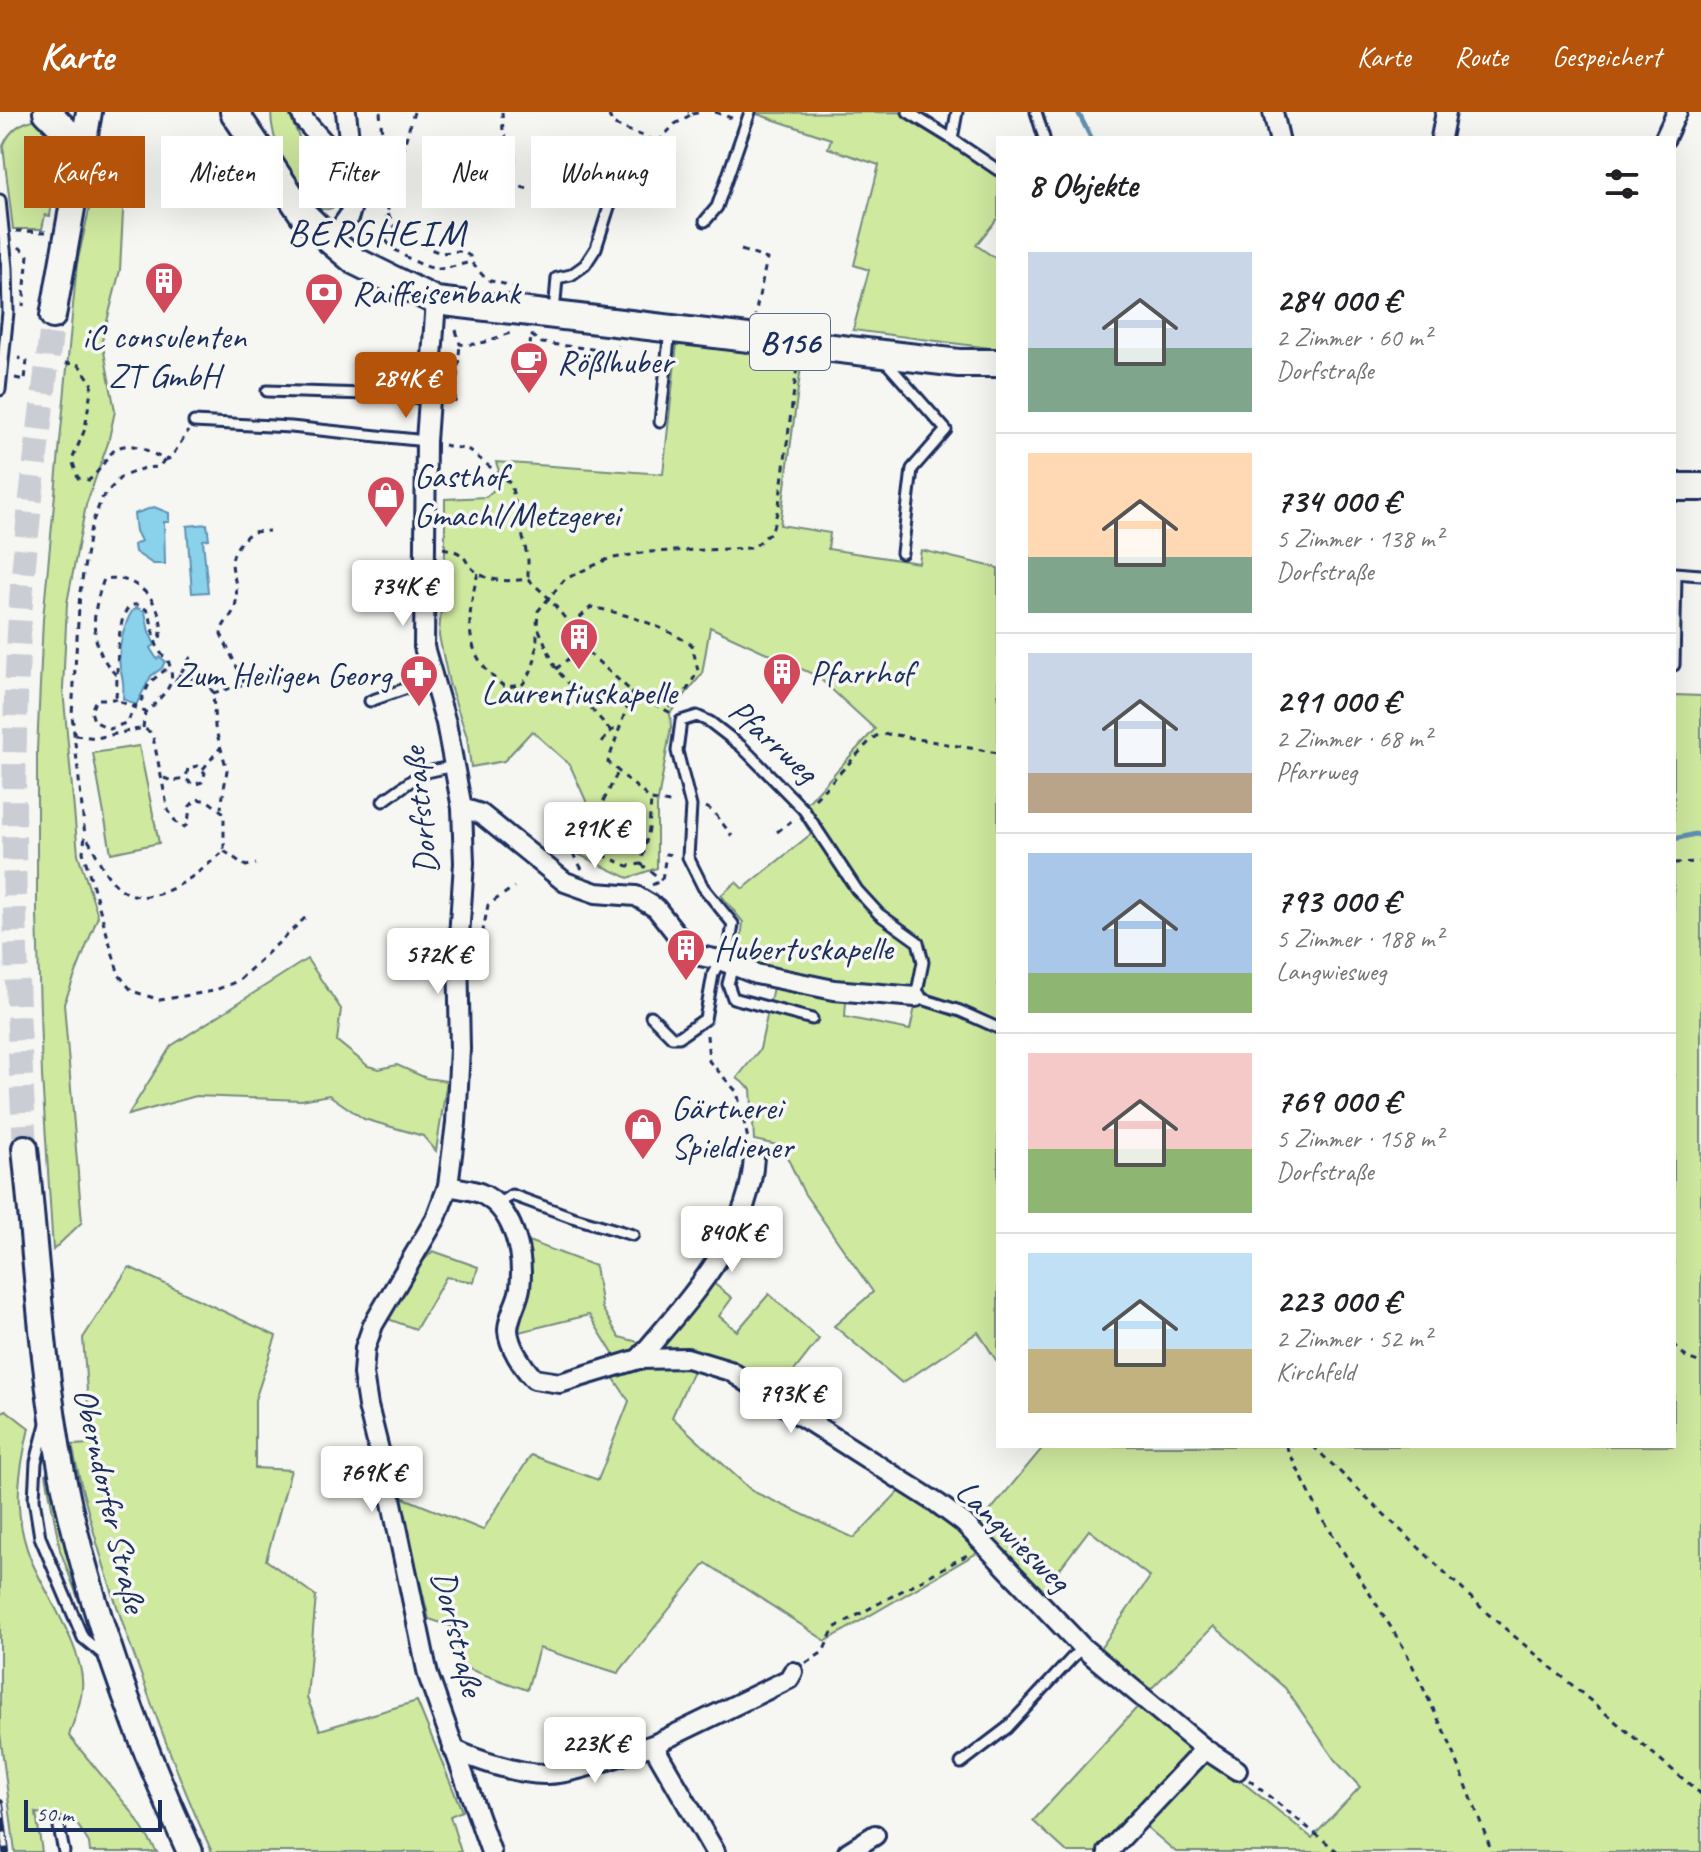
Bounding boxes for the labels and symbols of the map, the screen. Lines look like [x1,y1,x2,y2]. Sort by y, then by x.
district label: BERGHEIM [287,209,468,256]
building icon: iC consulenten ZT GmbH [143,260,185,315]
bank icon: Raiffeisenbank [303,271,345,326]
place label: Raiffeisenbank [352,271,523,314]
road number: B156 [750,314,830,370]
place label: iC consulenten ZT GmbH [82,315,248,397]
cafe icon: Rößlhuber [508,340,550,395]
place label: Rößlhuber [557,340,676,383]
pin: 284K € [341,352,471,420]
place label: Gasthof Gmachl/Metzgerei [414,454,623,536]
shop icon: Gasthof Gmachl/Metzgerei [365,474,407,529]
pin: 734K € [338,560,468,628]
building icon: Laurentiuskapelle [558,616,600,671]
building icon: Pfarrhof [761,651,803,706]
place label: Pfarrhof [810,651,920,694]
place label: Zum Heiligen Georg [175,653,393,696]
pharmacy icon: Zum Heiligen Georg [398,653,440,708]
place label: Laurentiuskapelle [481,671,679,714]
street label: Pfarrweg [720,689,830,794]
street label: Dorfstraße [391,742,448,877]
pin: 291K € [530,802,660,870]
building icon: Hubertuskapelle [665,927,707,982]
place label: Hubertuskapelle [714,927,895,970]
pin: 572K € [373,928,503,996]
place label: Gärtnerei Spieldiener [671,1086,796,1168]
shop icon: Gärtnerei Spieldiener [622,1106,664,1161]
pin: 840K € [667,1206,797,1274]
pin: 793K € [726,1367,856,1435]
street label: Oberndorfer Straße [64,1384,158,1619]
pin: 769K € [307,1446,437,1514]
street label: Langwiesweg [947,1470,1082,1602]
street label: Dorfstraße [422,1566,496,1703]
pin: 223K € [530,1717,660,1785]
scale bar [24,1796,162,1832]

